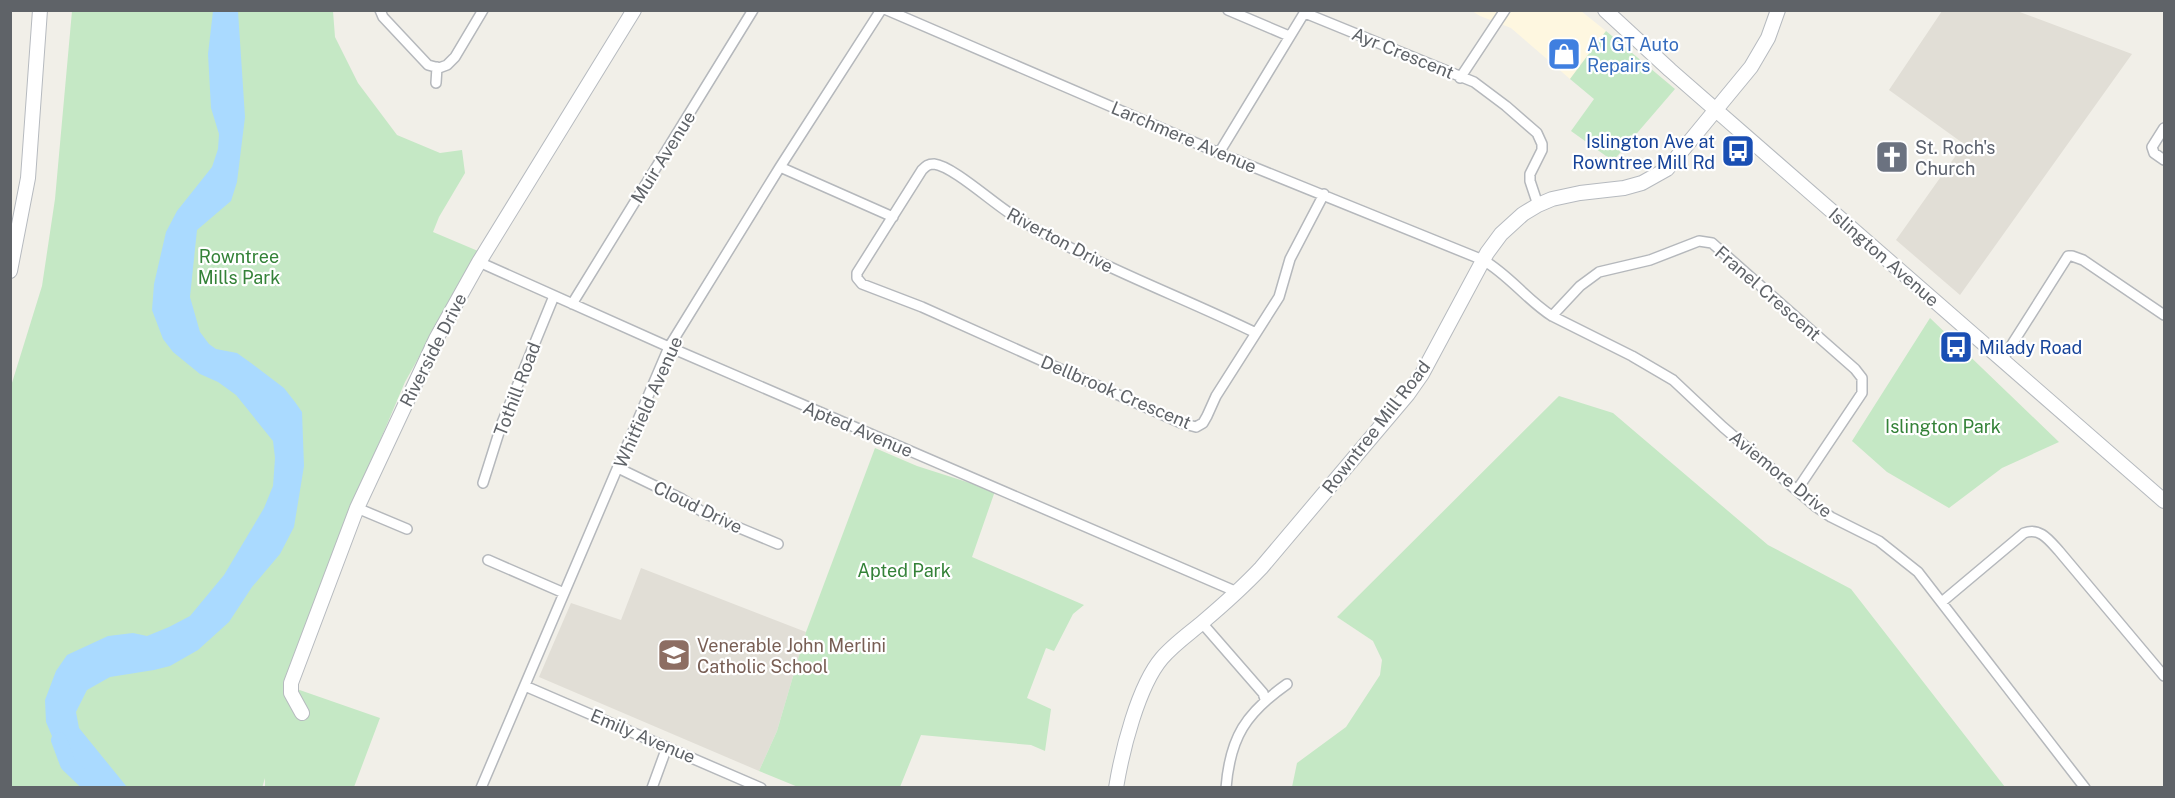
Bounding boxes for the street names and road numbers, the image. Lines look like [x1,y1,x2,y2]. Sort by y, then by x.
street label: Ayr Crescent [1349,23,1457,83]
street label: Larchmere Avenue [1108,97,1260,177]
street label: Muir Avenue [626,107,700,207]
street label: Riverton Drive [1003,203,1117,277]
street label: Islington Avenue [1825,203,1943,311]
street label: Franel Crescent [1711,241,1825,345]
street label: Riverside Drive [395,290,471,410]
street label: Whitfield Avenue [610,333,686,471]
street label: Tothill Road [489,339,545,439]
street label: Dellbrook Crescent [1038,351,1194,433]
street label: Rowntree Mill Road [1318,356,1434,498]
street label: Apted Avenue [800,396,916,462]
street label: Aviemore Drive [1726,426,1836,522]
street label: Cloud Drive [650,476,746,538]
street label: Emily Avenue [587,704,699,768]

